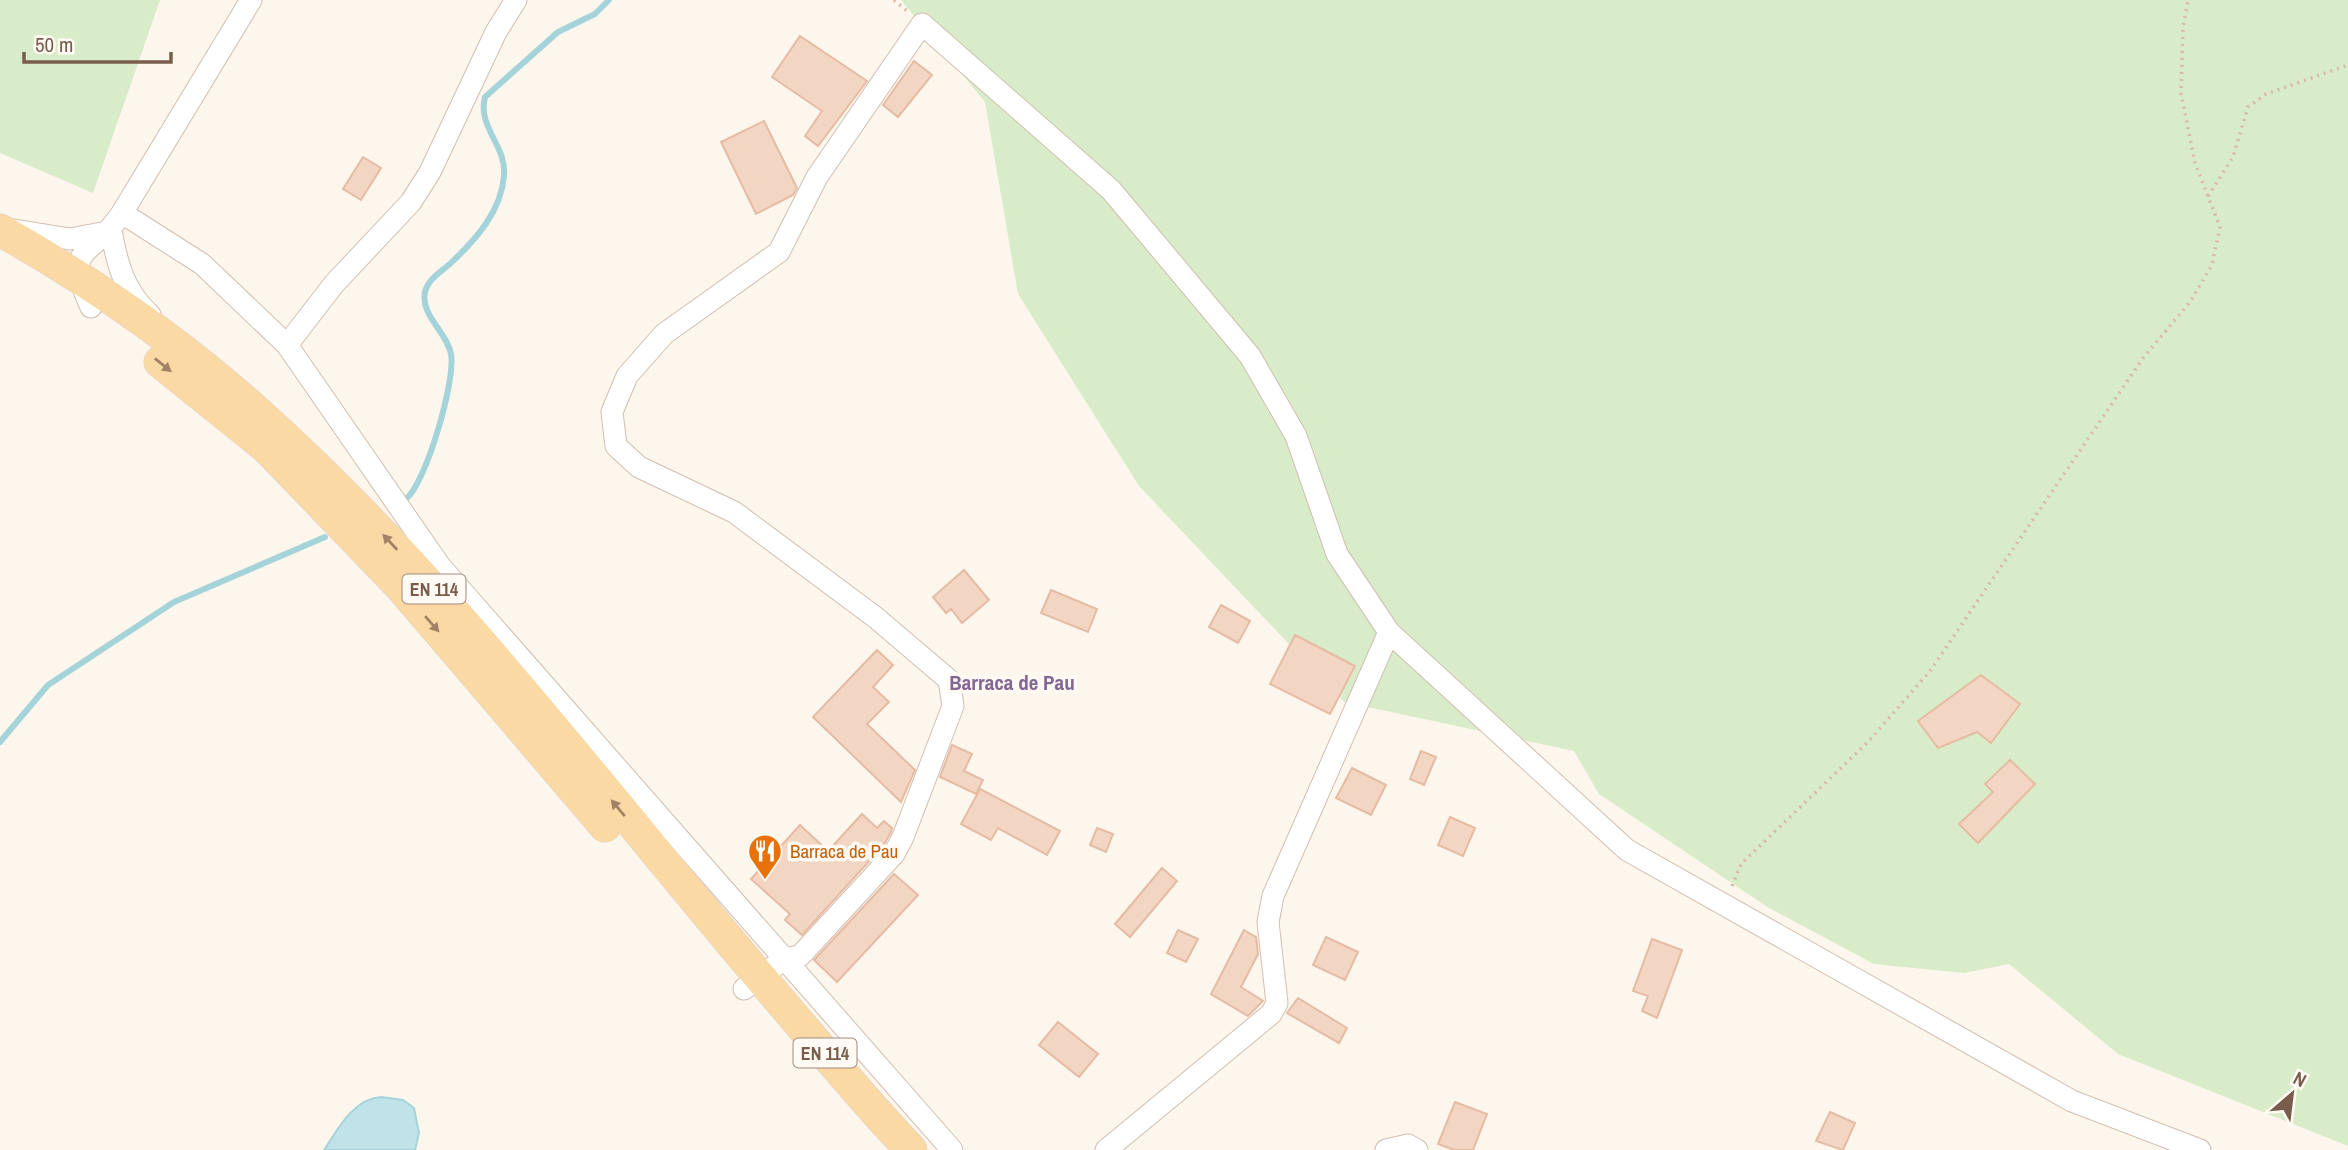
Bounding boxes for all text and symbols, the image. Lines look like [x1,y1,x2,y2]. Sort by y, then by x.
scale bar [24,21,172,65]
text: 50 m [35,30,73,59]
one-way arrow [154,357,172,372]
one-way arrow [383,534,399,551]
road number: EN 114 [402,574,466,604]
one-way arrow [424,615,440,633]
district label: Barraca de Pau [949,668,1075,697]
one-way arrow [610,799,625,817]
restaurant icon: Barraca de Pau [746,832,784,881]
place label: Barraca de Pau [790,838,898,864]
road number: EN 114 [794,1038,856,1068]
north arrow [2257,1059,2327,1129]
text: N [2289,1065,2311,1093]

